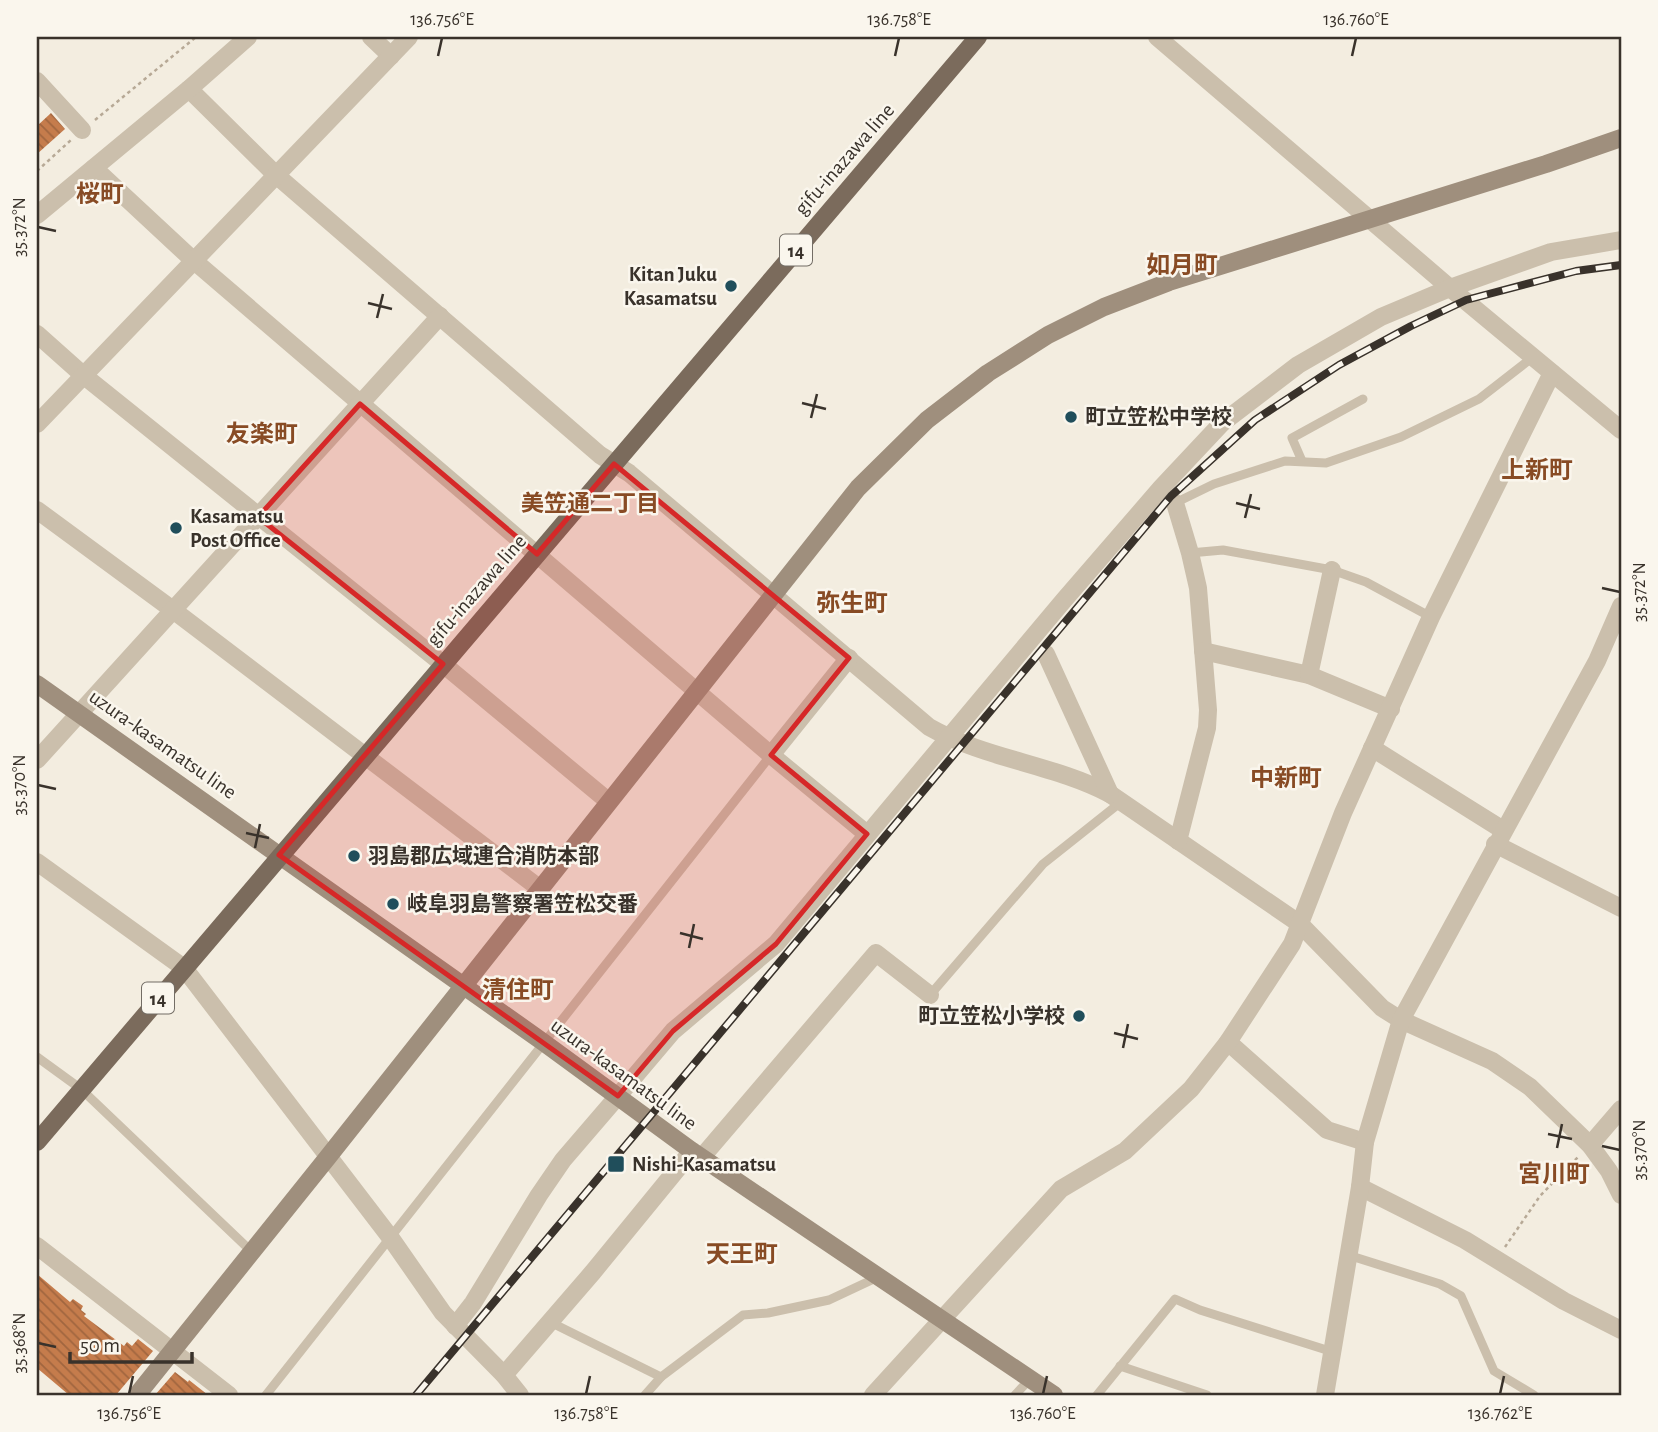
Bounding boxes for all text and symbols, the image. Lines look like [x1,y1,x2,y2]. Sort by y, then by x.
text: 136.756°E [410,11,474,29]
text: 136.758°E [867,11,931,29]
text: 136.760°E [1323,11,1389,29]
street label: gifu-inazawa line [790,99,898,219]
district label: 桜町 [76,181,124,207]
text: 35.372°N [11,197,29,257]
road number: 14 [780,234,812,266]
district label: 如月町 [1146,252,1218,278]
place label: Kitan Juku Kasamatsu [624,264,717,309]
marker: Kitan Juku Kasamatsu [723,278,739,294]
place label: 町立笠松中学校 [1085,405,1232,428]
marker: 町立笠松中学校 [1063,409,1079,425]
district label: 友楽町 [226,421,298,447]
district label: 上新町 [1501,457,1573,483]
district label: 美笠通二丁目 [521,491,659,516]
place label: Kasamatsu Post Office [190,506,283,551]
marker: Kasamatsu Post Office [168,520,184,536]
street label: gifu-inazawa line [422,530,530,650]
text: 35.372°N [1631,562,1649,622]
district label: 弥生町 [816,590,888,616]
street label: uzura-kasamatsu line [85,686,240,803]
text: 35.370°N [11,754,29,816]
district label: 中新町 [1250,765,1322,791]
place label: 羽島郡広域連合消防本部 [368,845,599,867]
marker: 羽島郡広域連合消防本部 [346,848,362,864]
place label: 岐阜羽島警察署笠松交番 [407,892,638,915]
marker: 岐阜羽島警察署笠松交番 [385,896,401,912]
district label: 清住町 [482,977,554,1003]
road number: 14 [142,982,174,1014]
place label: 町立笠松小学校 [918,1004,1065,1027]
marker: 町立笠松小学校 [1071,1008,1087,1024]
street label: uzura-kasamatsu line [547,1015,701,1134]
text: 35.370°N [1631,1119,1649,1181]
marker: Nishi-Kasamatsu [606,1154,626,1174]
place label: Nishi-Kasamatsu [632,1154,776,1175]
district label: 宮川町 [1518,1161,1590,1187]
district label: 天王町 [706,1242,778,1267]
text: 35.368°N [11,1312,29,1374]
scale bar [70,1320,192,1364]
text: 50 m [80,1335,120,1356]
text: 136.756°E [97,1405,161,1423]
text: 136.758°E [554,1405,618,1423]
text: 136.760°E [1010,1405,1076,1423]
text: 136.762°E [1468,1405,1532,1423]

